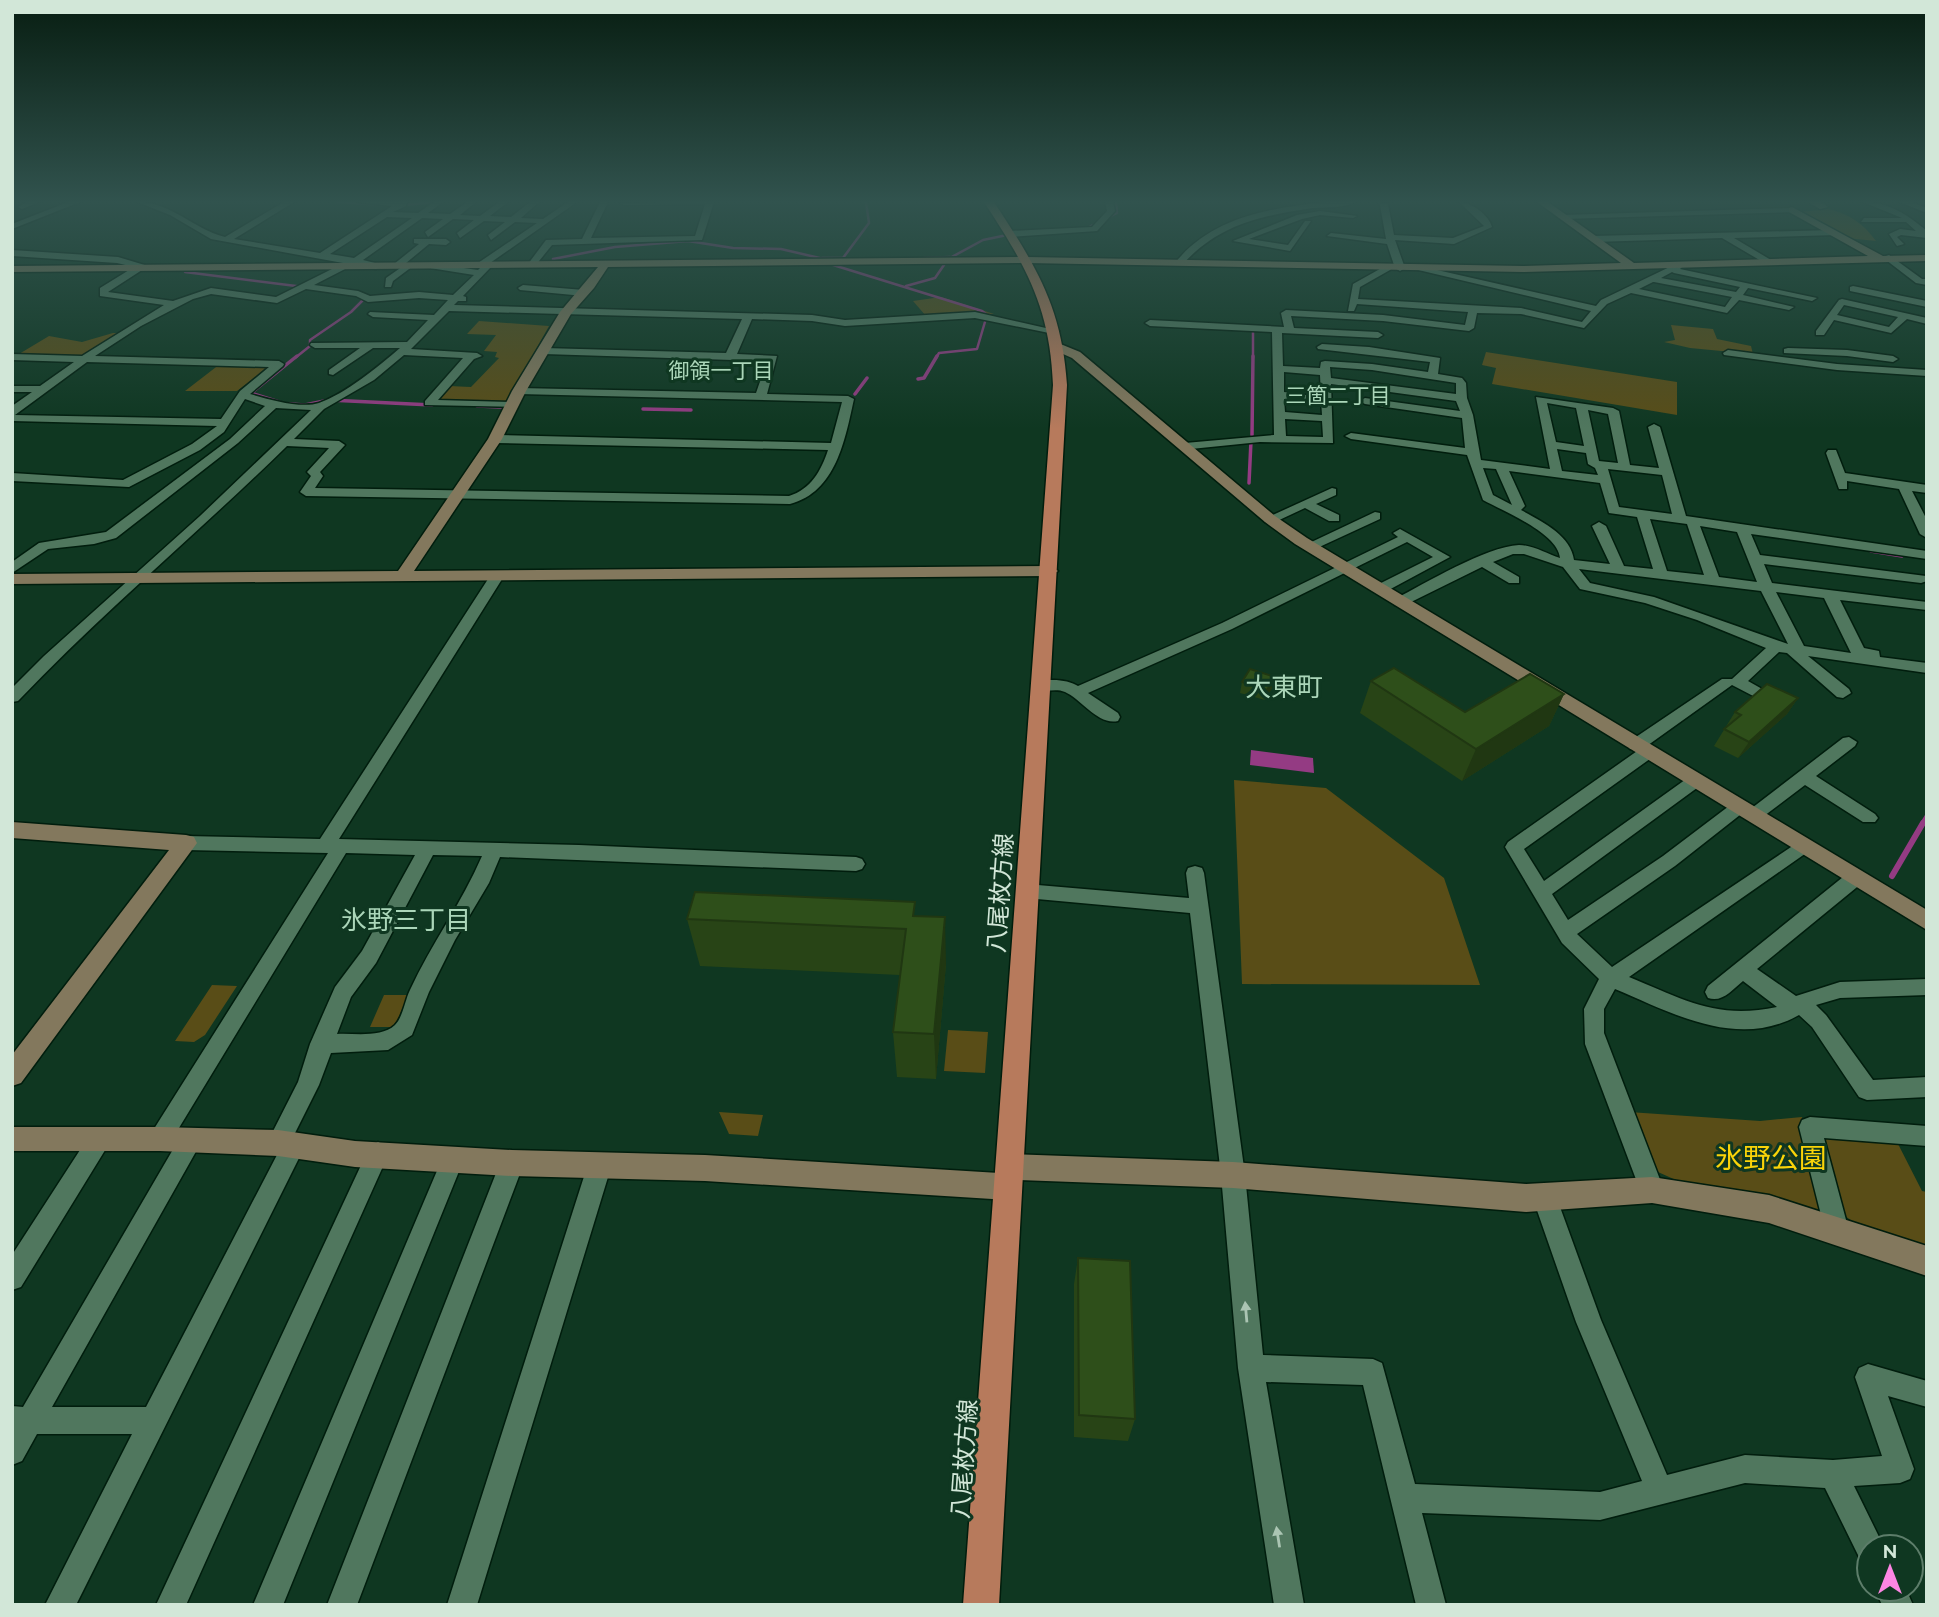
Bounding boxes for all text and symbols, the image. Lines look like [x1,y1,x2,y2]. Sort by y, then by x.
district label: 御領一丁目 [669,358,774,383]
district label: 三箇二丁目 [1286,383,1391,408]
district label: 大東町 [1245,672,1323,702]
street label: 八尾枚方線 [981,832,1019,954]
district label: 氷野三丁目 [341,905,471,935]
park label: 氷野公園 [1715,1142,1827,1175]
one-way arrow [1240,1301,1251,1323]
street label: 八尾枚方線 [945,1398,983,1520]
one-way arrow [1273,1526,1284,1548]
north arrow [1855,1533,1925,1603]
text: N [1883,1540,1897,1562]

